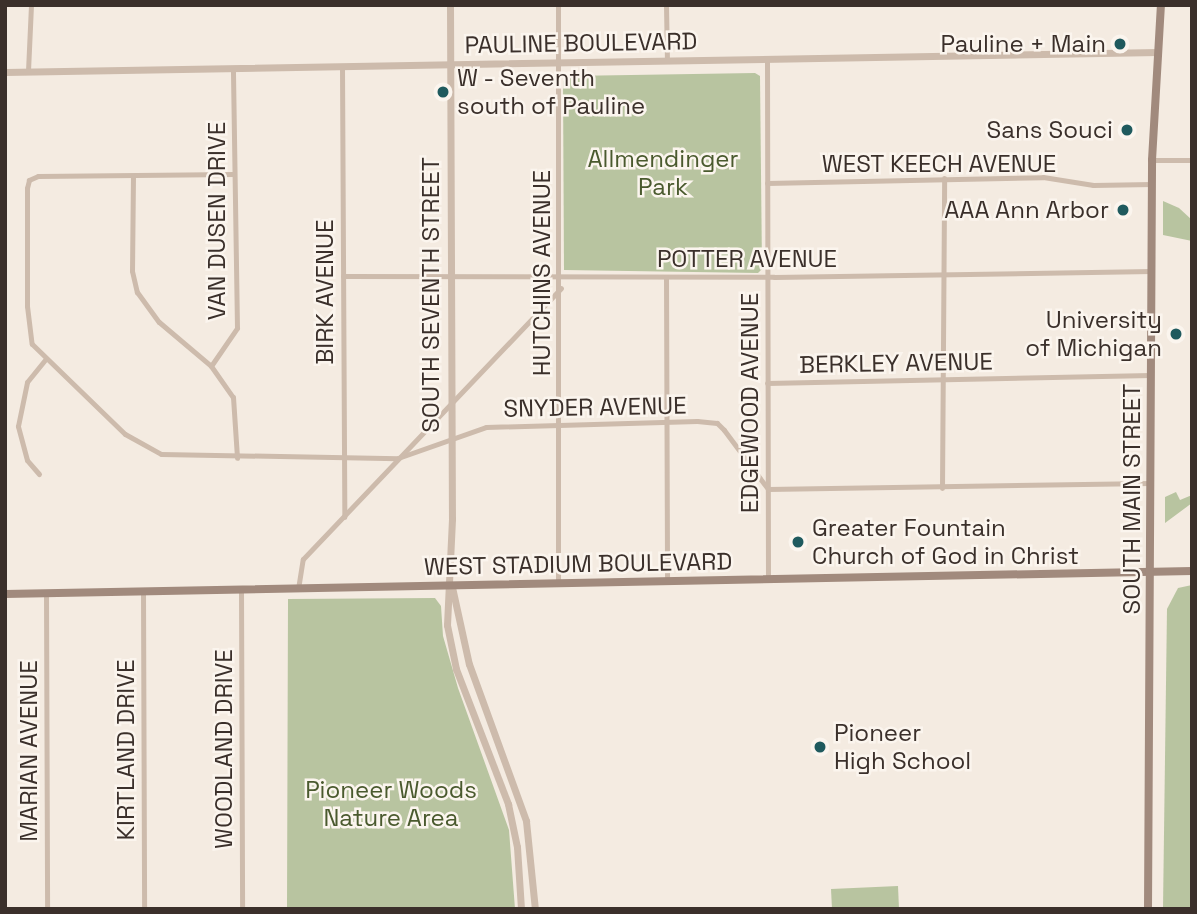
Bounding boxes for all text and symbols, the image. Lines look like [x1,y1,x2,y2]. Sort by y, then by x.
street label: PAULINE BOULEVARD [464,27,698,59]
place label: Pauline + Main [941,30,1106,58]
marker: Pauline + Main [1112,36,1128,52]
place label: W - Seventh south of Pauline [457,64,645,120]
marker: W - Seventh south of Pauline [435,84,451,100]
place label: Sans Souci [986,116,1113,144]
street label: VAN DUSEN DRIVE [203,122,231,320]
marker: Sans Souci [1119,122,1135,138]
park label: Allmendinger Park [587,145,739,201]
street label: WEST KEECH AVENUE [821,150,1057,178]
street label: SOUTH SEVENTH STREET [417,157,445,433]
street label: HUTCHINS AVENUE [528,170,556,376]
place label: AAA Ann Arbor [943,196,1109,224]
marker: AAA Ann Arbor [1115,202,1131,218]
street label: BIRK AVENUE [311,219,339,365]
street label: POTTER AVENUE [657,245,837,273]
street label: EDGEWOOD AVENUE [736,293,764,513]
place label: University of Michigan [1025,306,1162,362]
marker: University of Michigan [1168,326,1184,342]
street label: BERKLEY AVENUE [799,347,993,379]
street label: SOUTH MAIN STREET [1118,383,1146,615]
street label: SNYDER AVENUE [503,391,687,423]
place label: Greater Fountain Church of God in Christ [812,514,1079,570]
marker: Greater Fountain Church of God in Christ [790,534,806,550]
street label: WEST STADIUM BOULEVARD [423,547,733,581]
street label: WOODLAND DRIVE [210,649,238,849]
street label: KIRTLAND DRIVE [112,659,140,841]
street label: MARIAN AVENUE [15,660,43,842]
place label: Pioneer High School [834,719,971,775]
marker: Pioneer High School [812,739,828,755]
park label: Pioneer Woods Nature Area [305,776,477,832]

